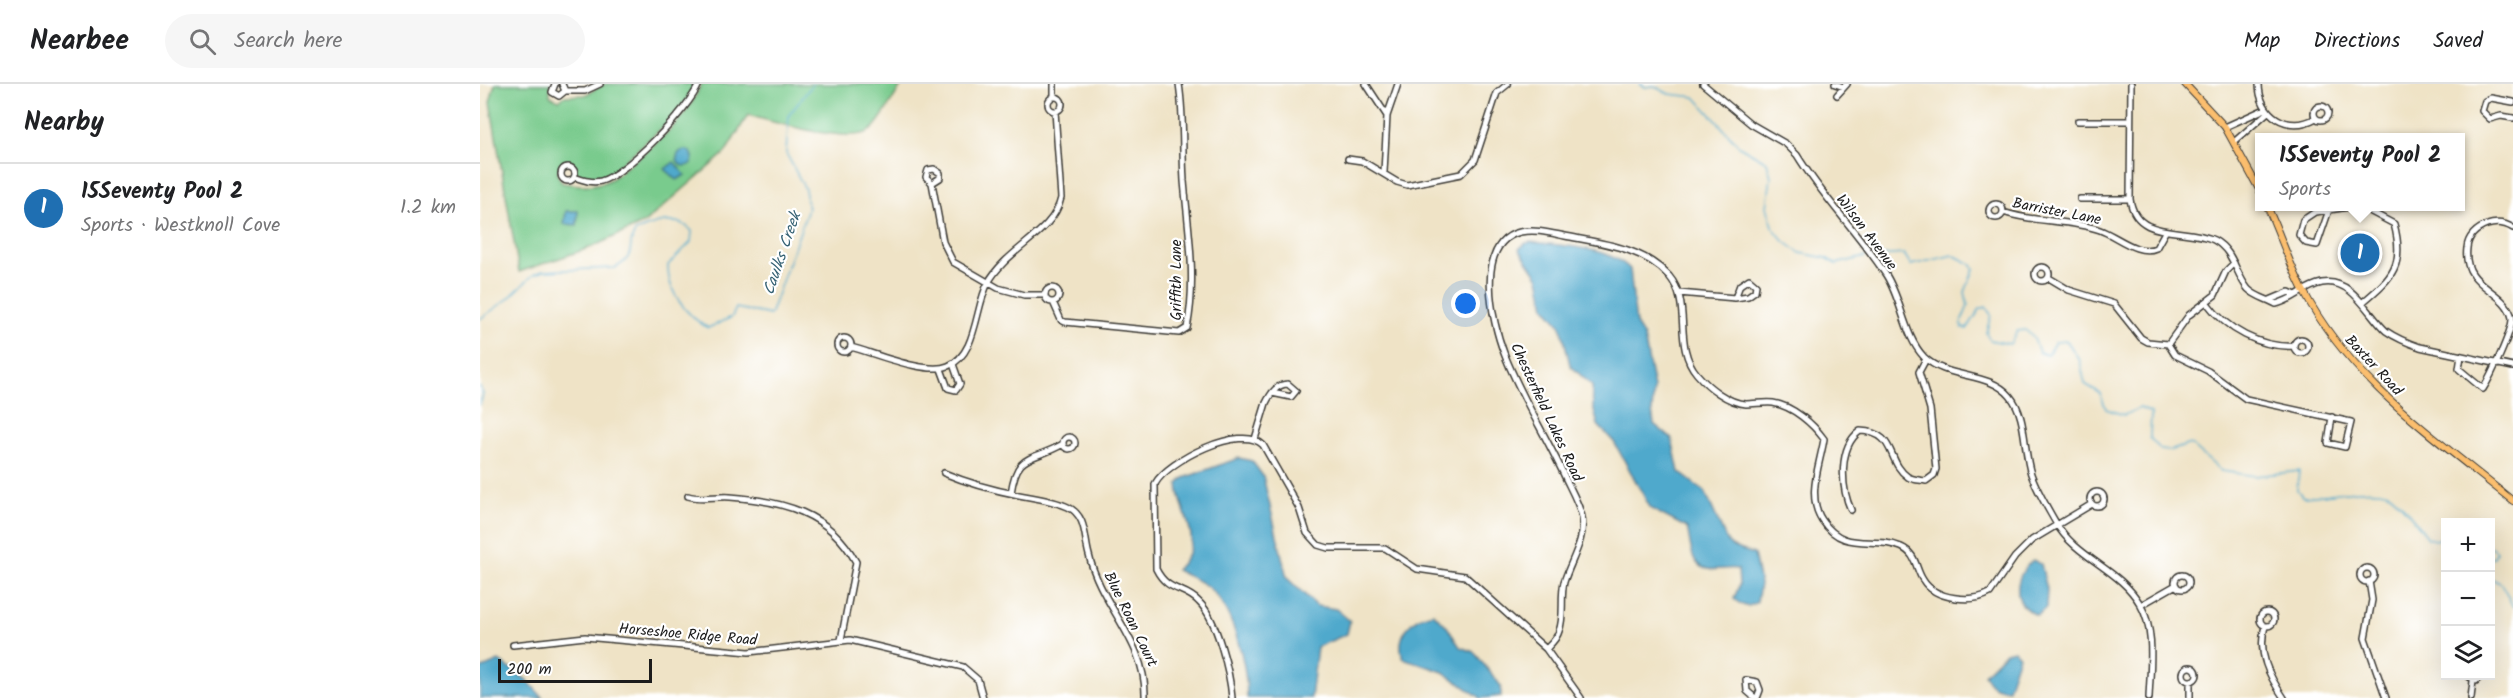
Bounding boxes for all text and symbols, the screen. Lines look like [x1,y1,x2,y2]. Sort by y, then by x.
search box [165,14,585,68]
text: Nearbee [30,19,129,64]
text: Search here [234,24,342,59]
icon: search [186,25,219,58]
text: Map [2244,25,2280,58]
text: Directions [2313,25,2400,58]
text: Saved [2433,25,2483,58]
text: Nearby [24,102,104,144]
popup [2255,133,2465,211]
text: 15Seventy Pool 2 [2279,139,2441,174]
text: Sports [2279,174,2331,206]
text: 15Seventy Pool 2 [81,175,243,210]
street label: Wilson Avenue [1829,189,1903,276]
text: 1 [40,192,47,224]
text: 1.2 km [400,192,456,224]
street label: Barrister Lane [2010,192,2104,232]
water label: Caulks Creek [757,206,809,298]
text: Sports · Westknoll Cove [81,210,280,242]
pin: 1 [2340,230,2380,276]
street label: Griffith Lane [1165,239,1189,321]
your location [1451,289,1480,318]
street label: Baxter Road [2338,329,2409,402]
street label: Chesterfield Lakes Road [1503,339,1589,486]
map controls [2441,518,2495,680]
button: + [2441,518,2495,572]
street label: Blue Roan Court [1097,568,1164,671]
button: − [2441,572,2495,626]
street label: Horseshoe Ridge Road [618,617,759,653]
button: layers [2441,626,2495,680]
scale bar [498,656,652,684]
text: 200 m [507,657,551,682]

